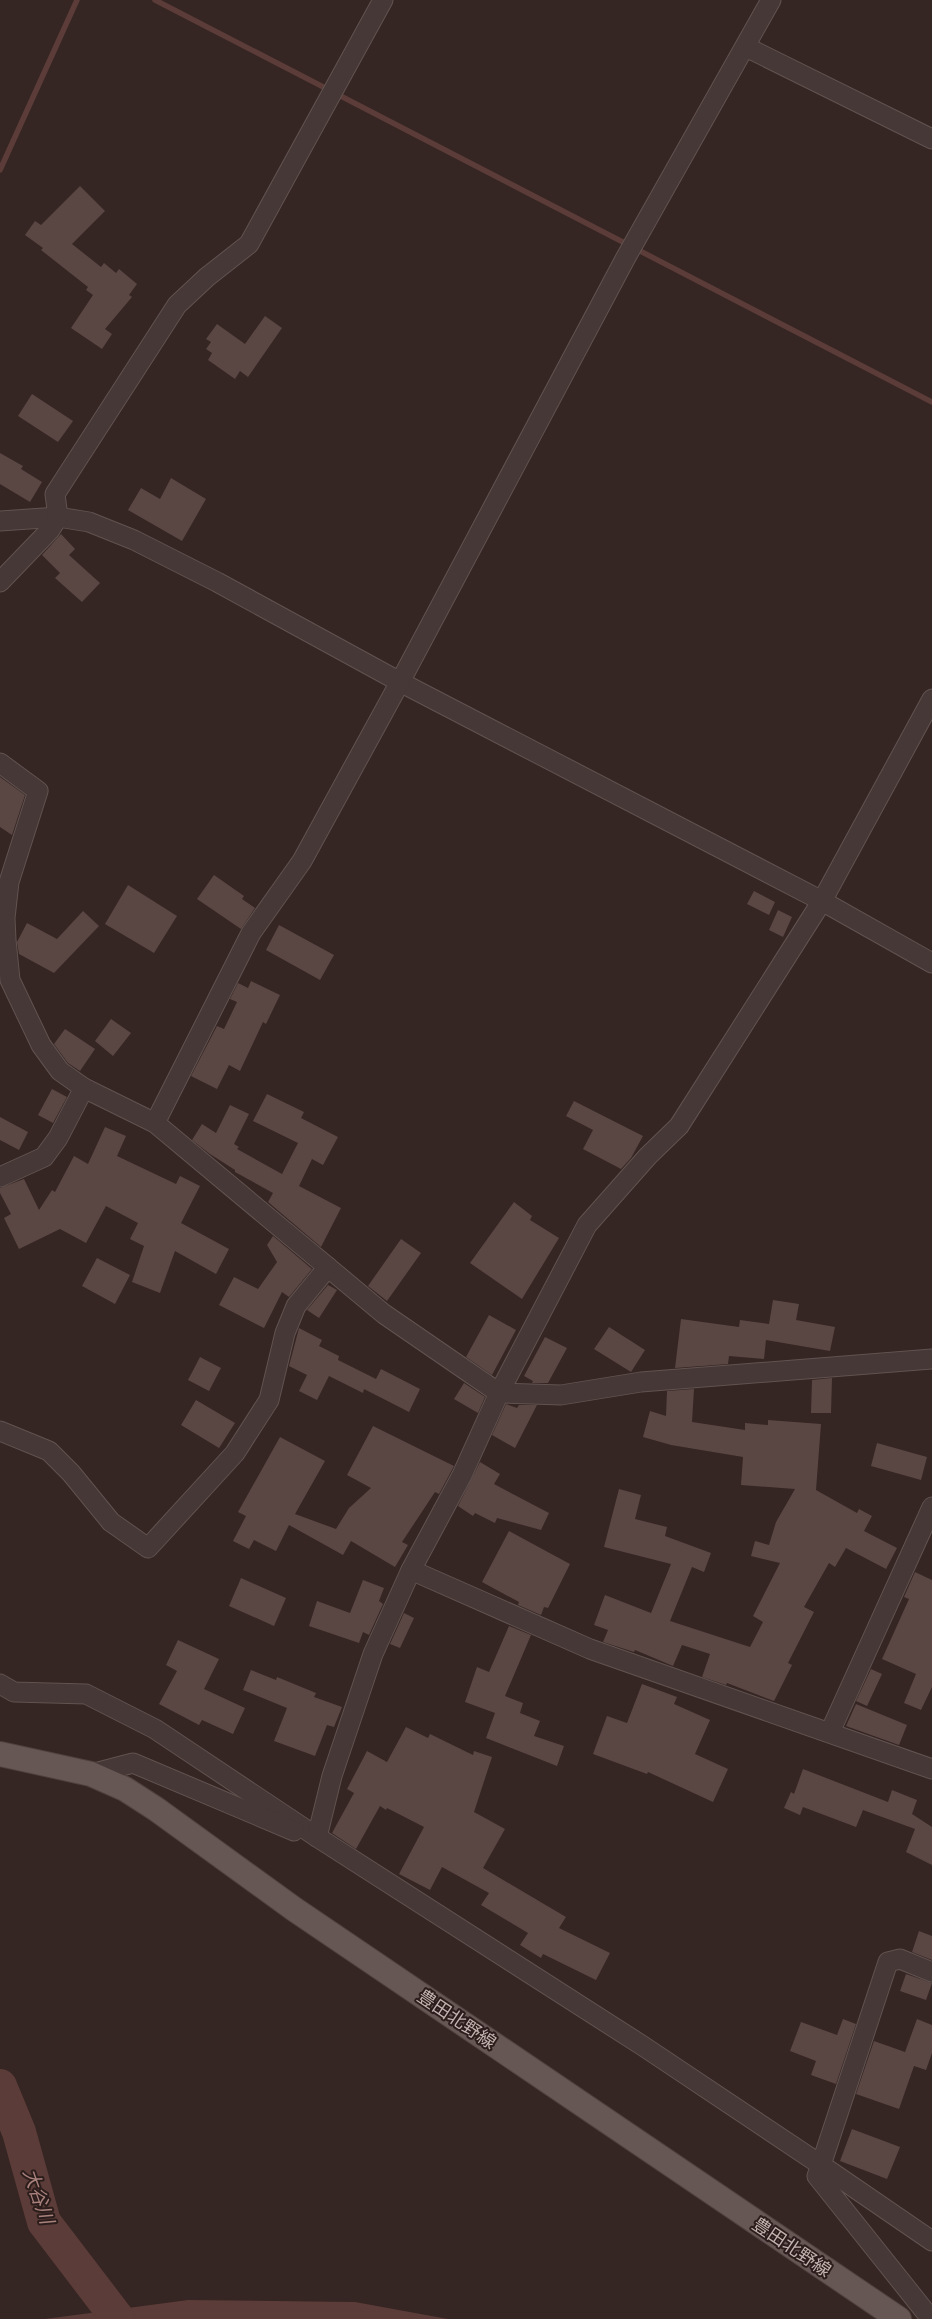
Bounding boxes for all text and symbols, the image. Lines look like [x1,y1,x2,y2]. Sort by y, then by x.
street label: 豊田北野線 [414,1985,500,2053]
water label: 大谷川 [19,2165,59,2228]
street label: 豊田北野線 [749,2213,835,2281]

